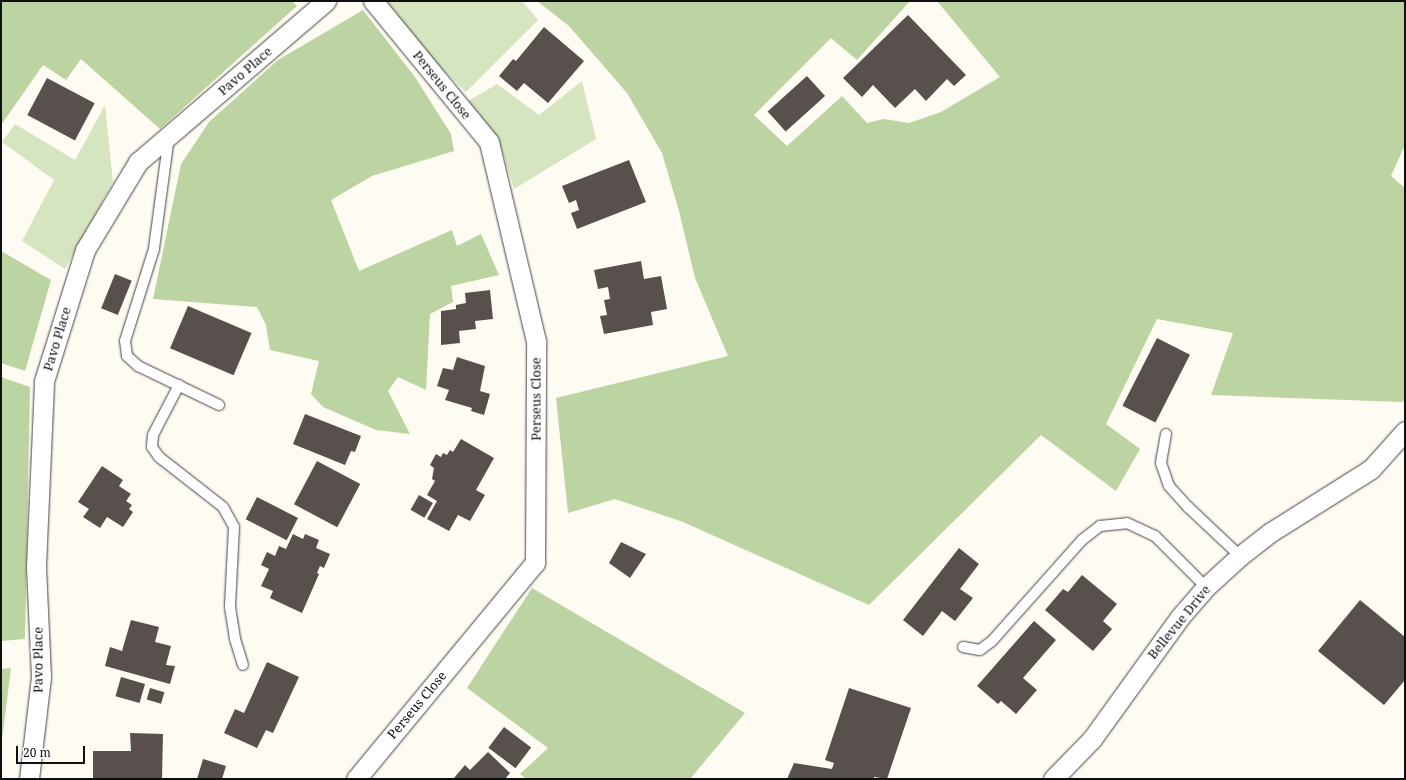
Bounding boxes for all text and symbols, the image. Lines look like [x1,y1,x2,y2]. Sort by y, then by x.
street label: Pavo Place [215,43,275,99]
street label: Perseus Close [410,48,474,122]
street label: Pavo Place [40,305,74,373]
street label: Perseus Close [528,357,544,441]
street label: Bellevue Drive [1144,582,1214,662]
street label: Pavo Place [30,627,46,693]
street label: Perseus Close [384,668,450,742]
scale bar [18,738,87,764]
text: 20 m [23,744,51,761]

